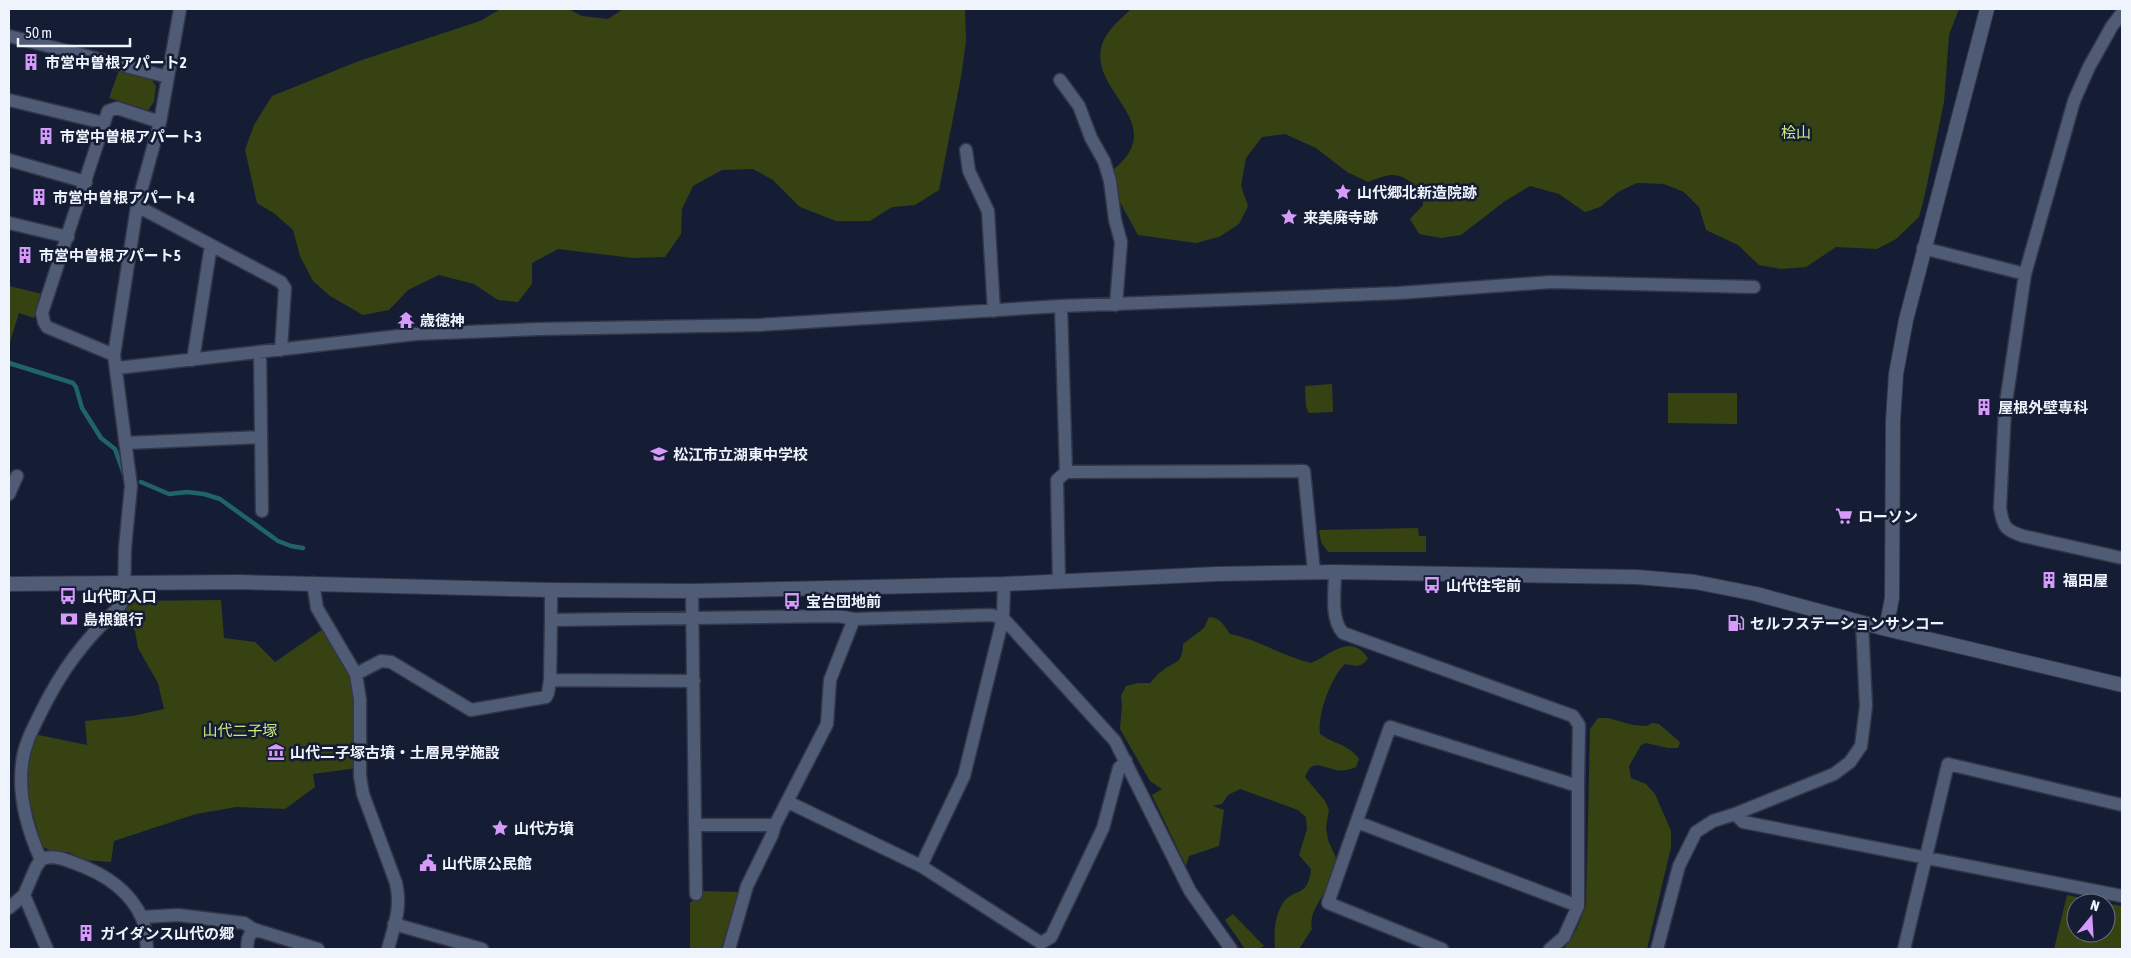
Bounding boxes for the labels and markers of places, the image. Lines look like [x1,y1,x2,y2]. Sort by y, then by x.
building icon: 市営中曽根アパート2 [21,52,41,72]
place label: 市営中曽根アパート2 [45,54,187,71]
building icon: 市営中曽根アパート3 [36,126,56,146]
place label: 市営中曽根アパート3 [60,128,202,145]
place icon: 山代郷北新造院跡 [1333,182,1353,202]
place label: 山代郷北新造院跡 [1357,184,1477,201]
building icon: 市営中曽根アパート4 [29,187,49,207]
place label: 市営中曽根アパート4 [53,189,195,206]
place icon: 来美廃寺跡 [1279,207,1299,227]
place label: 来美廃寺跡 [1303,209,1378,226]
building icon: 市営中曽根アパート5 [15,245,35,265]
place label: 市営中曽根アパート5 [39,247,181,264]
temple icon: 歳徳神 [396,310,416,330]
place label: 歳徳神 [420,312,465,329]
building icon: 屋根外壁専科 [1974,397,1994,417]
place label: 屋根外壁専科 [1998,399,2088,416]
school or university icon: 松江市立湖東中学校 [649,444,669,464]
place label: 松江市立湖東中学校 [673,446,808,463]
supermarket icon: ローソン [1834,506,1854,526]
place label: ローソン [1858,508,1918,525]
building icon: 福田屋 [2039,570,2059,590]
place label: 福田屋 [2062,572,2108,589]
bus stop icon: 山代住宅前 [1422,575,1442,595]
place label: 山代住宅前 [1446,577,1521,594]
bus stop icon: 山代町入口 [58,586,78,606]
place label: 山代町入口 [82,588,157,605]
bus stop icon: 宝台団地前 [782,591,802,611]
place label: 宝台団地前 [806,593,881,610]
bank icon: 島根銀行 [59,609,79,629]
place label: 島根銀行 [83,611,143,628]
fuel station icon: セルフステーションサンコー [1726,613,1746,633]
place label: セルフステーションサンコー [1750,615,1945,632]
museum icon: 山代二子塚古墳・土層見学施設 [266,742,286,762]
place label: 山代二子塚古墳・土層見学施設 [290,744,500,761]
place icon: 山代方墳 [490,818,510,838]
place label: 山代方墳 [514,820,574,837]
public building icon: 山代原公民館 [418,853,438,873]
place label: 山代原公民館 [442,855,532,872]
building icon: ガイダンス山代の郷 [76,923,96,943]
place label: ガイダンス山代の郷 [100,925,234,942]

